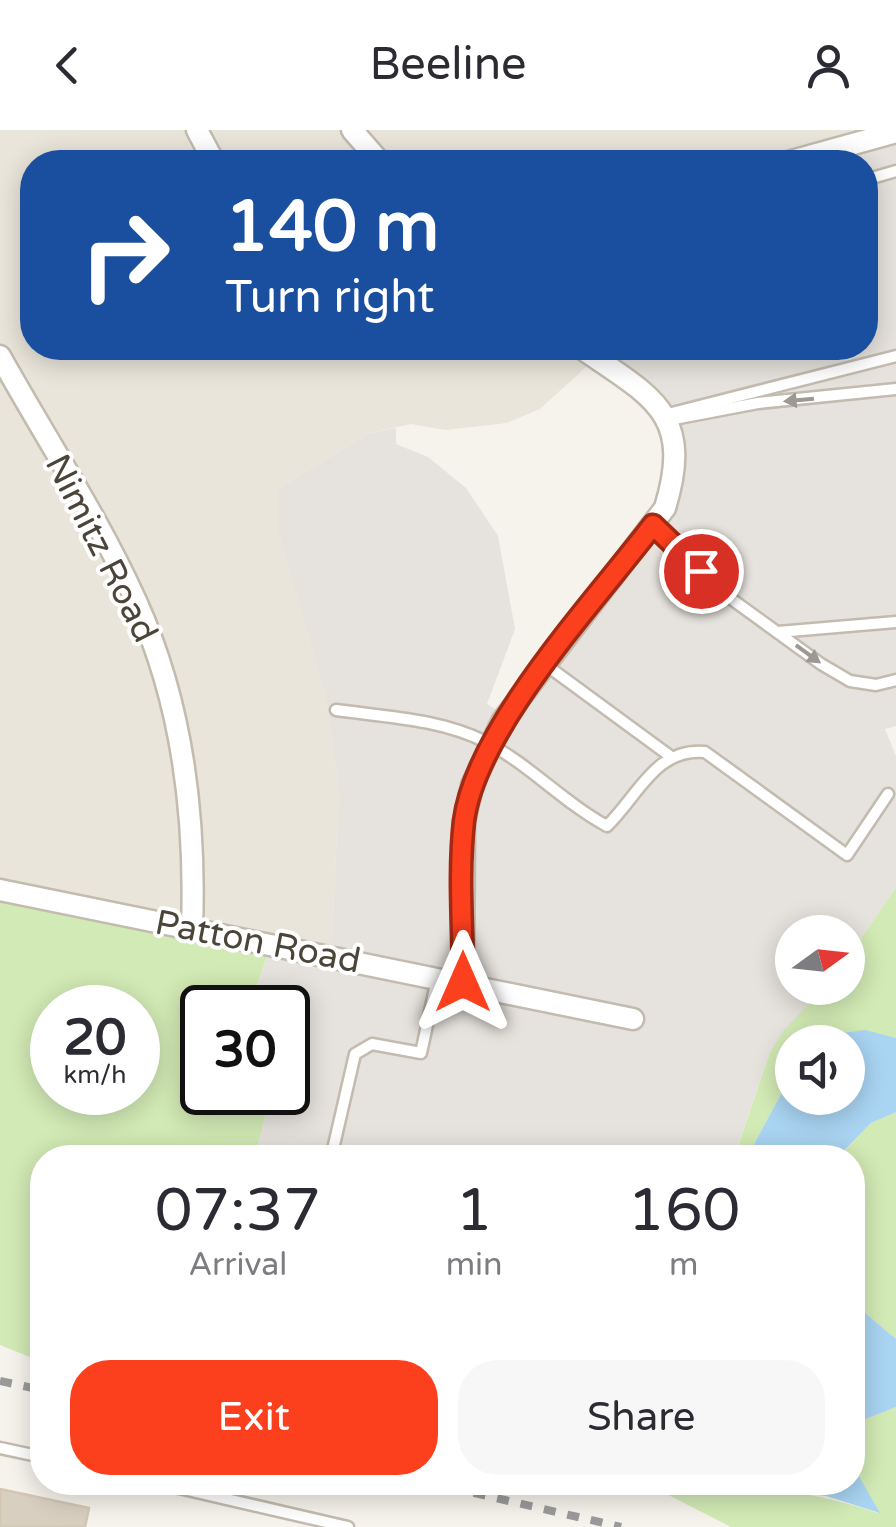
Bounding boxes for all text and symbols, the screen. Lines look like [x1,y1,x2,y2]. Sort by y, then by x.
icon: back [40,38,95,93]
text: Beeline [369,38,527,92]
icon: person [801,38,856,93]
text: 140 m [225,186,439,270]
icon: right [60,190,190,320]
text: Turn right [225,271,434,325]
one-way arrow [783,392,814,408]
street label: Nimitz Road [36,448,166,649]
pin [659,529,744,614]
icon: arrive [674,544,729,599]
one-way arrow [795,644,821,664]
street label: Patton Road [152,902,364,982]
north arrow [775,915,865,1005]
map controls [775,915,865,1115]
position arrow [411,930,515,1034]
speed limit sign: 30 [180,985,310,1115]
text: 20 [64,1008,126,1068]
button: sound [775,1025,865,1115]
text: km/h [64,1060,126,1090]
text: 07:37 [155,1175,321,1247]
text: 1 [455,1175,493,1247]
text: 160 [627,1175,740,1247]
text: Arrival [188,1246,287,1284]
text: min [446,1246,503,1284]
text: m [669,1246,698,1284]
button: Exit [70,1360,438,1475]
button: Share [458,1360,825,1475]

